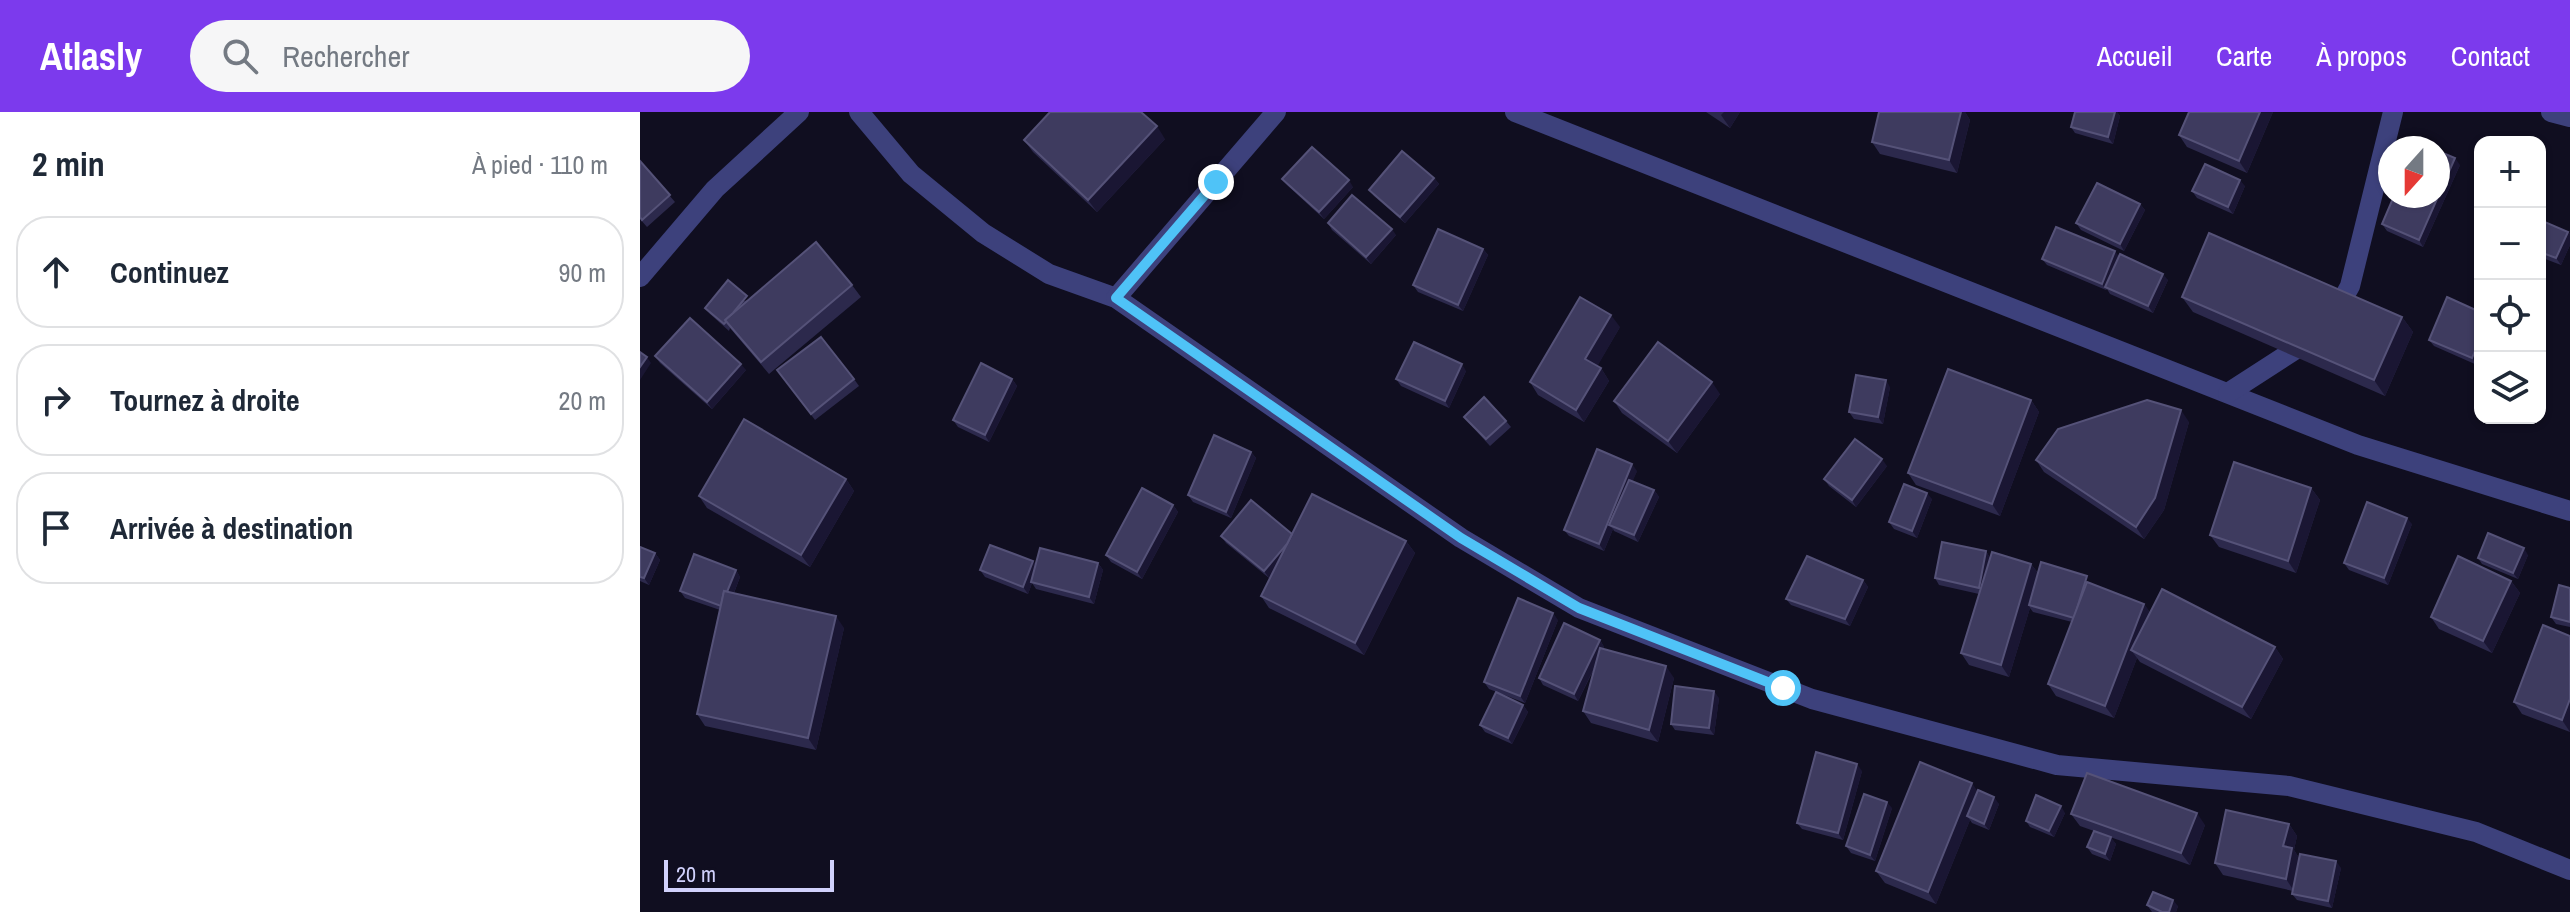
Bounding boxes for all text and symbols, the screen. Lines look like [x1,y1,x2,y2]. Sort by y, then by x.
search box [190,20,750,92]
text: Atlasly [40,31,142,82]
icon: search [218,34,262,78]
text: Rechercher [282,36,409,76]
text: Accueil [2097,37,2172,75]
text: Carte [2216,37,2272,75]
text: À propos [2316,37,2407,75]
text: Contact [2451,37,2530,75]
north arrow [2378,136,2450,208]
map controls [2474,136,2546,424]
button: + [2474,136,2546,208]
text: 2 min [32,141,105,187]
text: À pied · 110 m [472,147,608,182]
route end [1198,164,1234,200]
button: − [2474,208,2546,280]
icon: ahead [34,250,78,294]
text: Continuez [110,252,229,292]
text: 90 m [559,255,606,290]
button: locate [2474,280,2546,352]
button: layers [2474,352,2546,424]
icon: right [34,378,78,422]
text: Tournez à droite [110,380,300,420]
text: 20 m [559,383,606,418]
icon: arrive [34,506,78,550]
text: Arrivée à destination [110,508,353,548]
route start [1765,670,1801,706]
scale bar [664,856,834,892]
text: 20 m [676,859,716,889]

